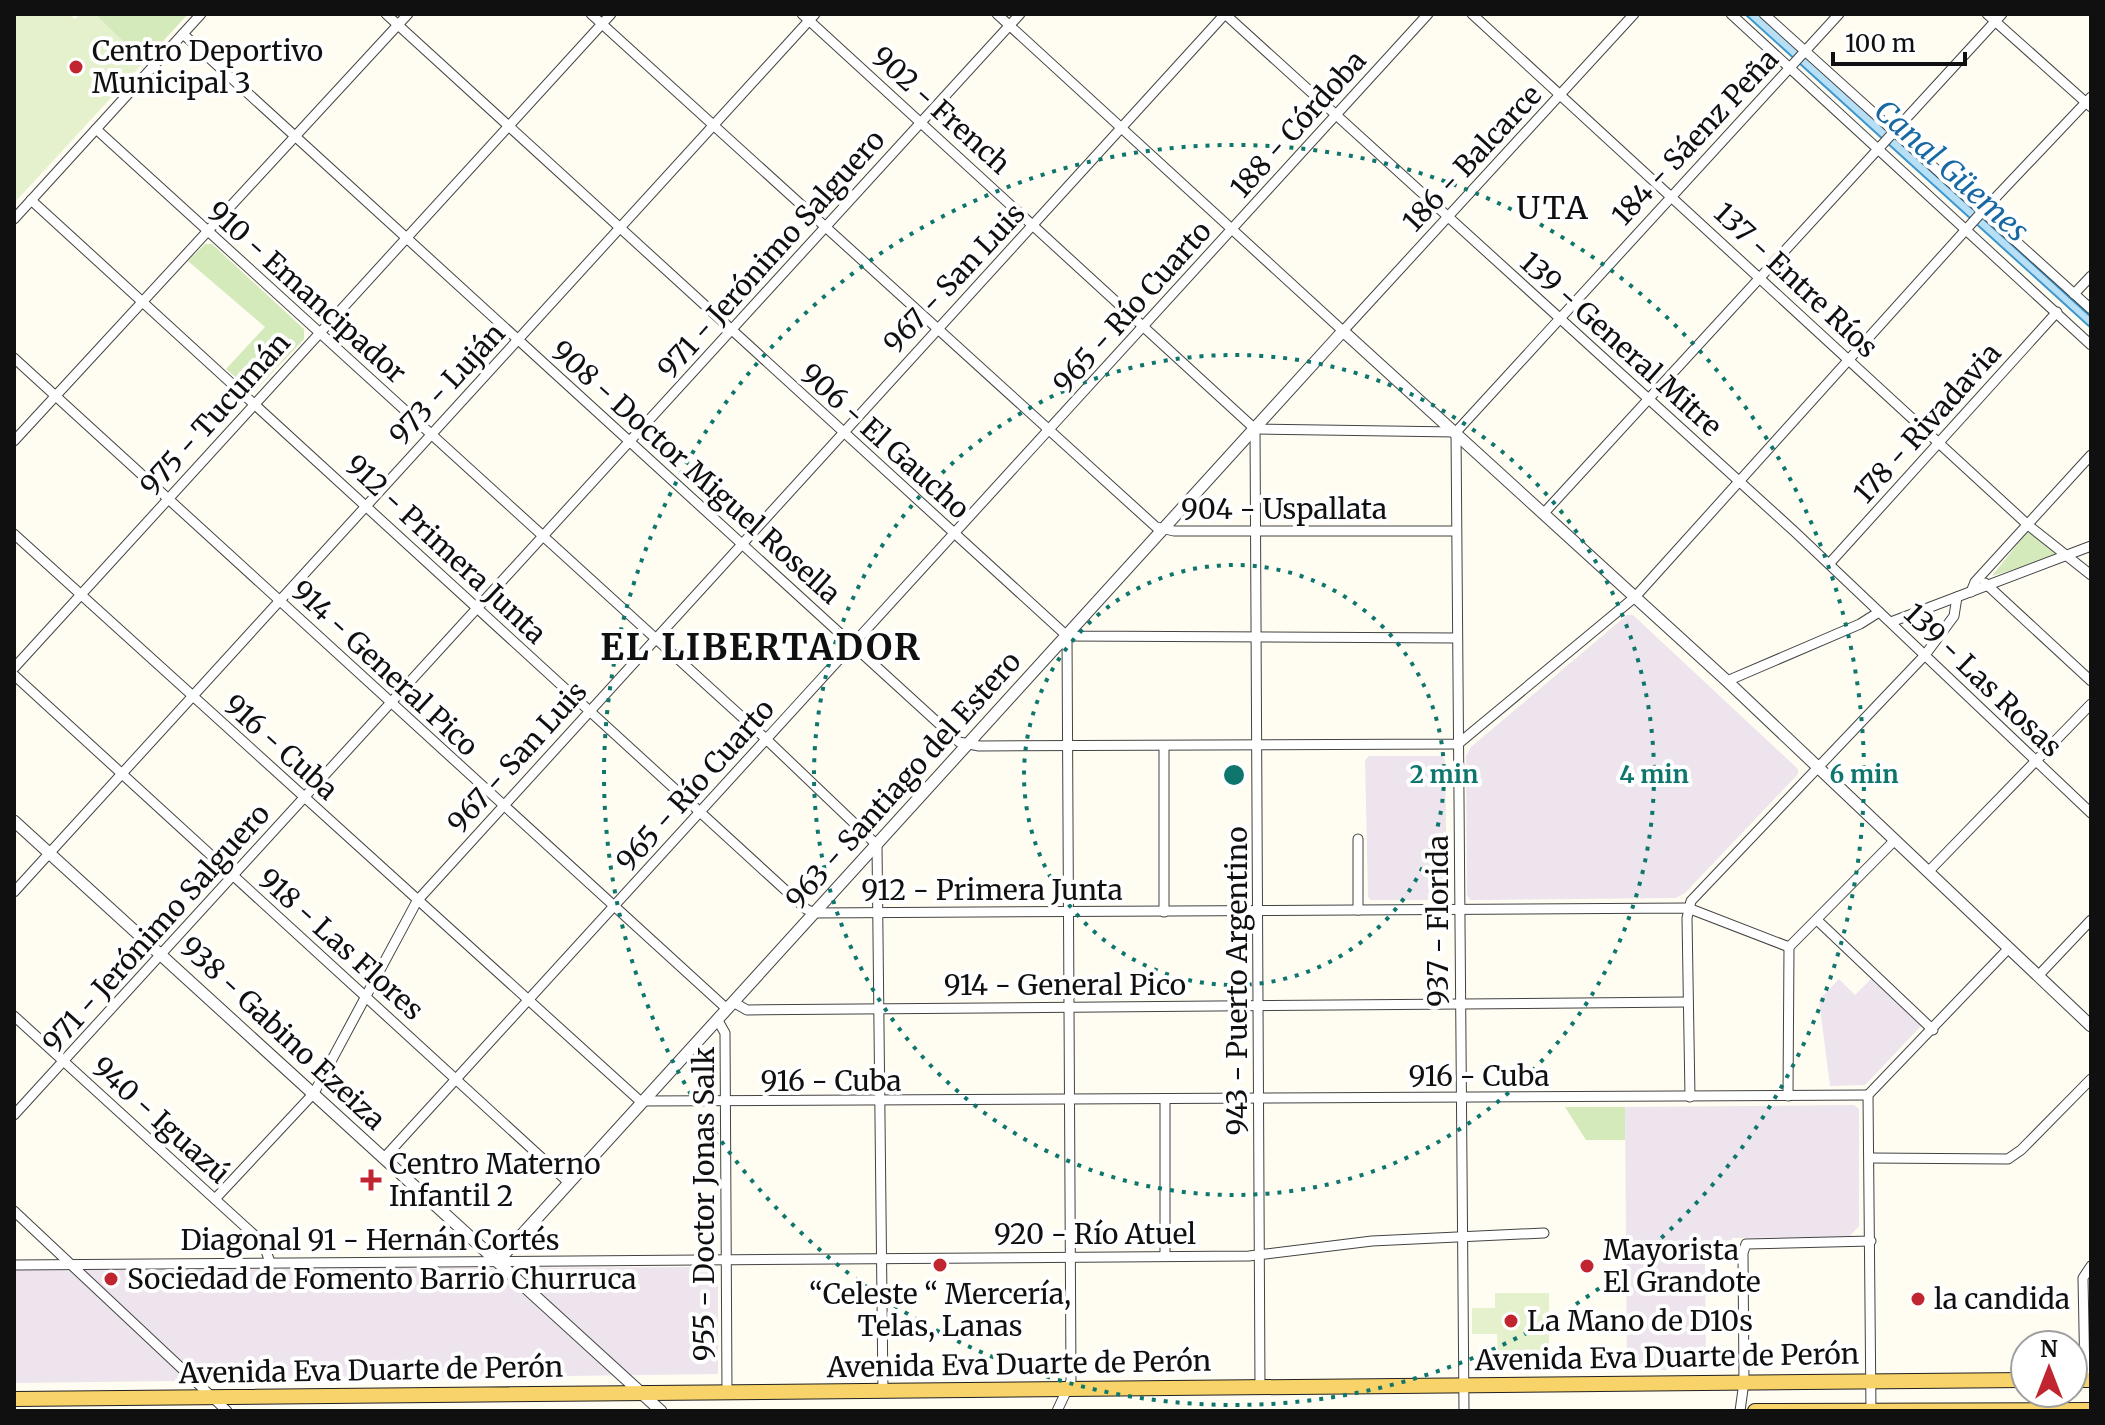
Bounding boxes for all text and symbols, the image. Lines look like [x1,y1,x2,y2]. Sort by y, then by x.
scale bar [1833,16,1965,66]
text: 100 m [1845,28,1916,59]
place label: Centro Deportivo Municipal 3 [92,33,323,101]
street label: 902 - French [864,38,1018,182]
street label: 184 - Sáenz Peña [1604,41,1786,233]
street label: 188 - Córdoba [1222,43,1374,205]
marker: Centro Deportivo Municipal 3 [67,58,85,76]
street label: 186 - Balcarce [1395,77,1549,239]
water label: Canal Güemes [1867,91,2037,249]
street label: 971 - Jerónimo Salguero [650,122,892,386]
district label: UTA [1516,188,1590,228]
street label: 910 - Emancipador [200,193,414,391]
street label: 137 - Entre Ríos [1707,195,1885,365]
street label: 967 - San Luis [875,196,1033,360]
street label: 965 - Río Cuarto [1045,213,1219,401]
street label: 139 - General Mitre [1513,244,1729,444]
street label: 973 - Luján [381,316,513,452]
street label: 975 - Tucumán [132,325,298,503]
street label: 908 - Doctor Miguel Rosella [544,333,848,611]
street label: 178 - Rivadavia [1846,335,2008,511]
street label: 906 - El Gaucho [793,355,977,527]
street label: 912 - Primera Junta [338,447,554,651]
street label: 904 - Uspallata [1181,491,1387,527]
street label: 914 - General Pico [284,572,486,764]
street label: 139 - Las Rosas [1896,596,2070,764]
district label: EL LIBERTADOR [600,625,922,670]
street label: 963 - Santiago del Estero [778,644,1028,916]
street label: 967 - San Luis [439,674,595,840]
street label: 916 - Cuba [217,686,345,808]
street label: 965 - Río Cuarto [608,691,782,879]
text: 2 min [1410,759,1478,790]
text: 4 min [1619,759,1689,790]
text: 6 min [1830,759,1899,790]
centre of rings [1220,761,1248,789]
street label: 971 - Jerónimo Salguero [35,796,277,1060]
street label: 943 - Puerto Argentino [1219,827,1255,1136]
street label: 937 - Florida [1420,835,1456,1007]
street label: 918 - Las Flores [251,860,431,1028]
street label: 912 - Primera Junta [861,872,1123,908]
street label: 938 - Gabino Ezeiza [173,929,393,1137]
street label: 914 - General Pico [944,967,1186,1003]
street label: 955 - Doctor Jonas Salk [686,1047,722,1361]
street label: 940 - Iguazú [85,1049,237,1191]
street label: 916 - Cuba [1409,1058,1549,1094]
street label: 916 - Cuba [761,1063,901,1099]
place label: Centro Materno Infantil 2 [389,1146,601,1214]
marker: Centro Materno Infantil 2 [360,1169,382,1191]
street label: 920 - Río Atuel [994,1216,1196,1252]
street label: Diagonal 91 - Hernán Cortés [180,1222,560,1258]
place label: Mayorista El Grandote [1603,1232,1761,1300]
marker: “Celeste “ Mercería, Telas, Lanas [931,1256,949,1274]
marker: Mayorista El Grandote [1578,1257,1596,1275]
place label: Sociedad de Fomento Barrio Churruca [127,1261,637,1297]
marker: Sociedad de Fomento Barrio Churruca [102,1270,120,1288]
place label: “Celeste “ Mercería, Telas, Lanas [809,1276,1071,1344]
place label: la candida [1934,1281,2070,1317]
marker: la candida [1909,1290,1927,1308]
place label: La Mano de D10s [1527,1303,1753,1339]
marker: La Mano de D10s [1502,1312,1520,1330]
north arrow [2009,1329,2089,1409]
text: N [2040,1335,2058,1363]
street label: Avenida Eva Duarte de Perón [1473,1336,1860,1378]
street label: Avenida Eva Duarte de Perón [825,1343,1212,1385]
street label: Avenida Eva Duarte de Perón [177,1349,564,1391]

